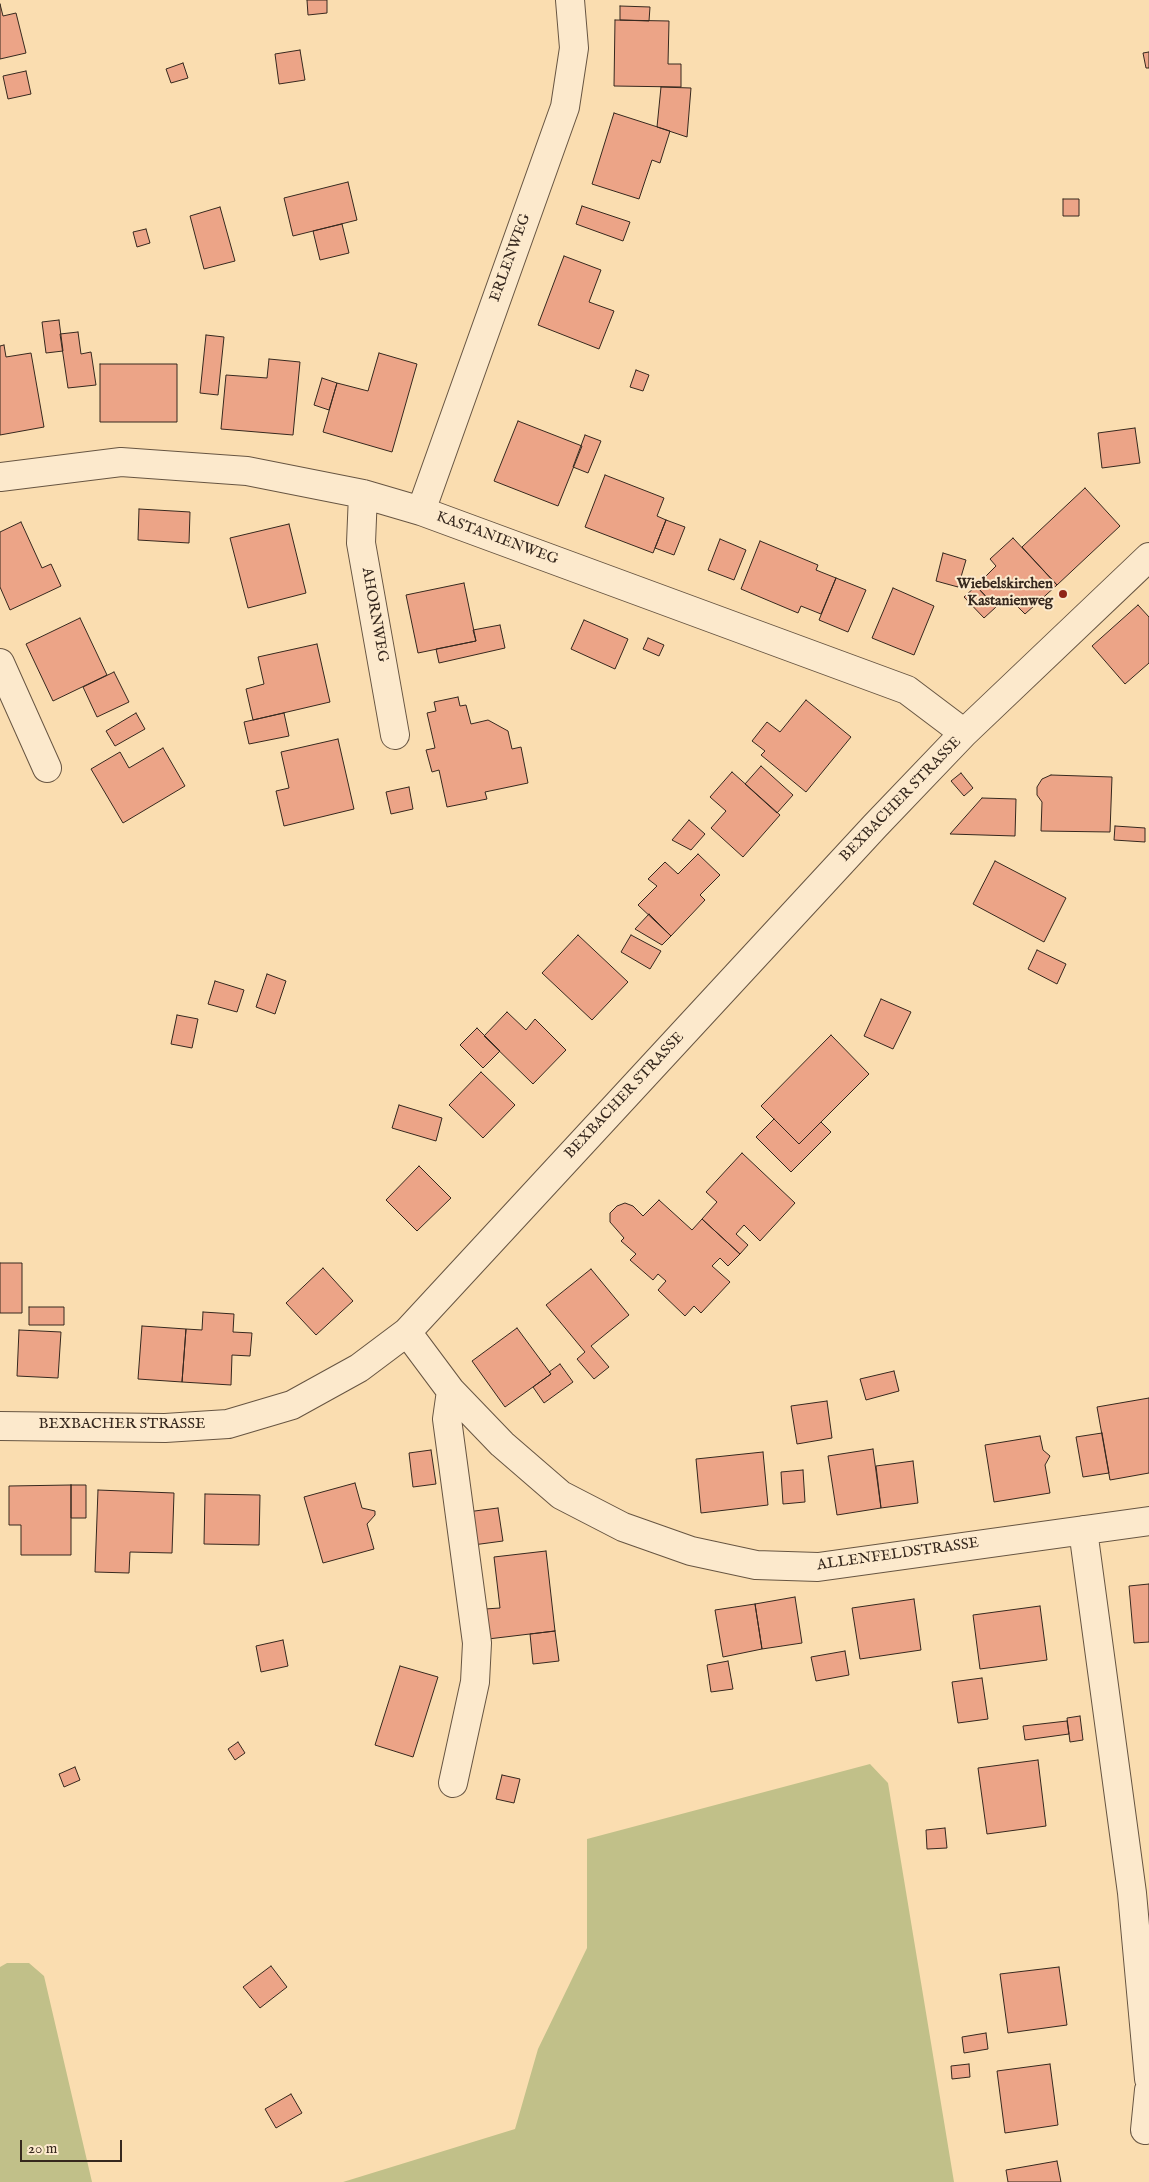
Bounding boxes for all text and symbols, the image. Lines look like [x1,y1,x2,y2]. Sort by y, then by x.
street label: ERLENWEG [487,212,535,304]
street label: KASTANIENWEG [433,509,561,569]
street label: AHORNWEG [357,566,391,664]
place label: Wiebelskirchen Kastanienweg [957,576,1053,611]
marker: Wiebelskirchen Kastanienweg [1057,588,1069,600]
street label: BEXBACHER STRASSE [837,734,965,866]
street label: BEXBACHER STRASSE [562,1029,688,1163]
street label: BEXBACHER STRASSE [39,1416,205,1434]
street label: ALLENFELDSTRASSE [816,1535,980,1575]
scale bar [22,2130,125,2162]
text: 20 m [28,2139,57,2158]

